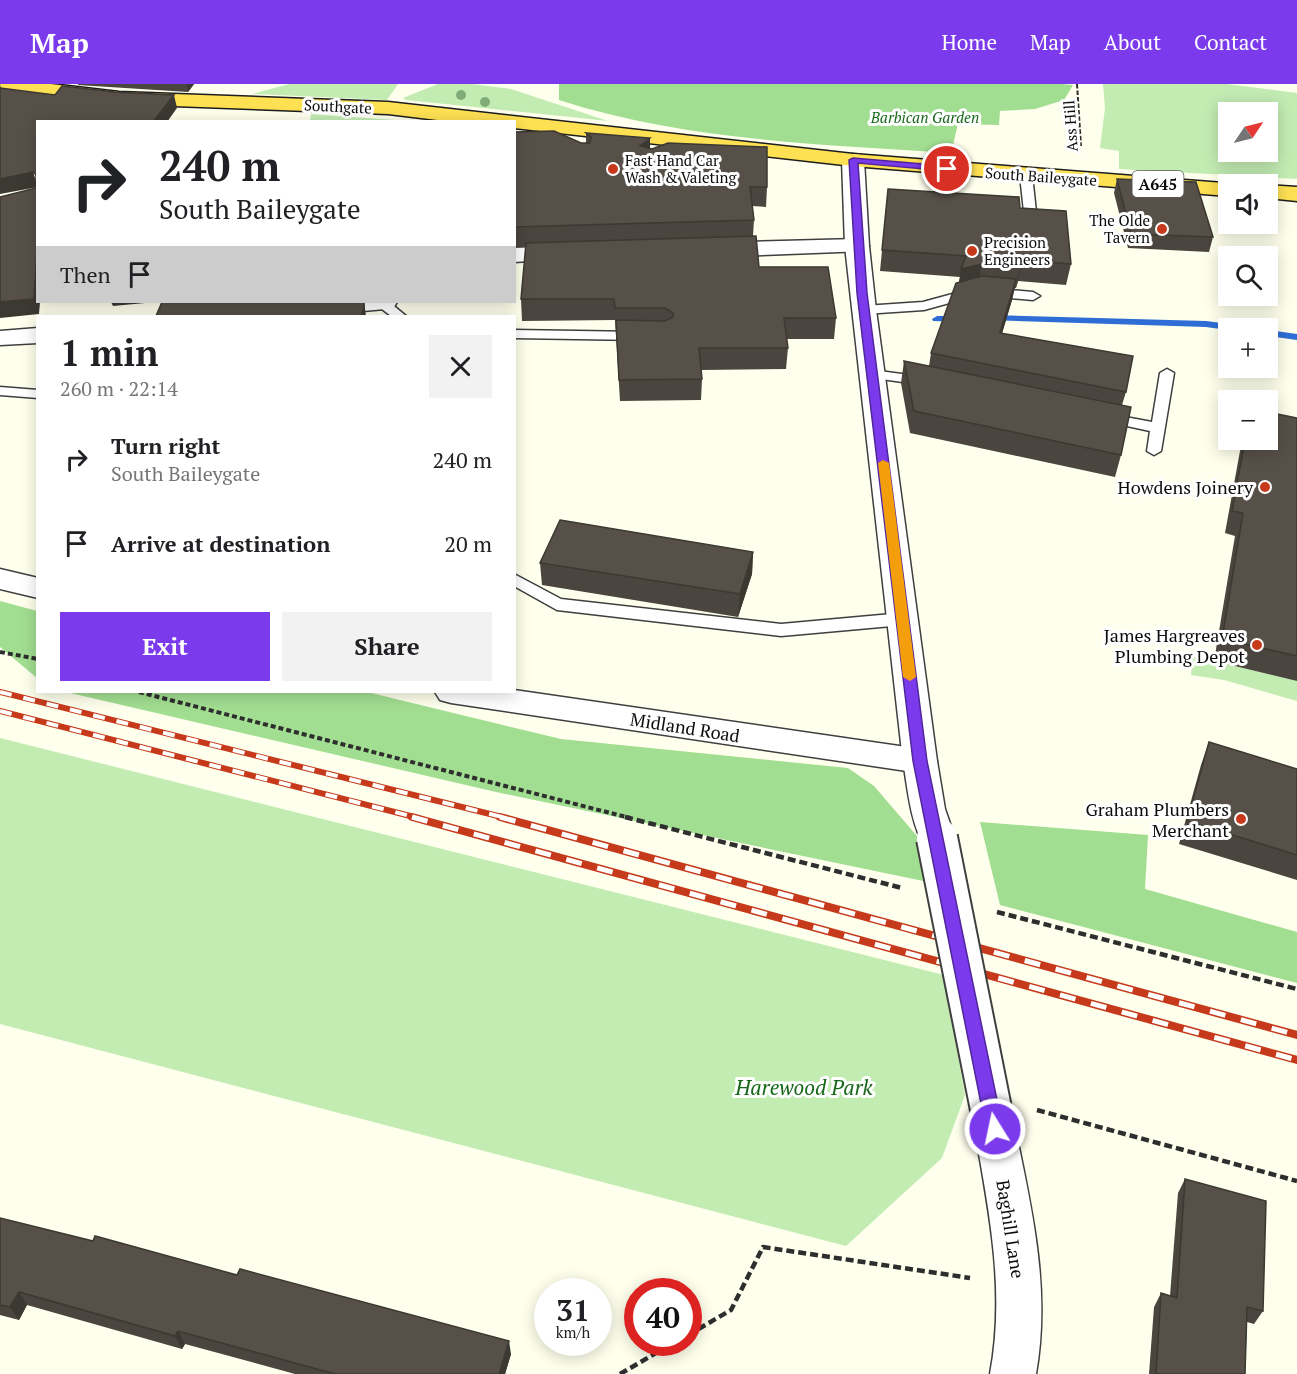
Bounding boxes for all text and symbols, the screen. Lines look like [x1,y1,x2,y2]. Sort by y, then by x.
text: Map [30,24,89,61]
text: Home [941,28,997,56]
text: Map [1030,28,1071,56]
text: About [1104,28,1161,56]
text: Contact [1194,28,1267,56]
street label: Southgate [304,94,372,118]
street label: Ass Hill [1058,100,1082,152]
north arrow [1218,102,1278,162]
map controls [1218,102,1278,450]
park label: Barbican Garden [870,107,979,127]
text: 240 m [159,137,280,193]
pin [921,143,972,194]
icon: right [60,144,138,222]
place label: Fast Hand Car Wash & Valeting [625,150,737,187]
icon: arrive [930,152,963,185]
marker: Fast Hand Car Wash & Valeting [606,162,620,176]
street label: South Baileygate [984,162,1098,190]
road number: A645 [1132,171,1184,197]
button: sound [1218,174,1278,234]
text: South Baileygate [159,191,361,227]
place label: The Olde Tavern [1089,210,1150,247]
marker: The Olde Tavern [1155,222,1169,236]
place label: Precision Engineers [984,232,1050,269]
marker: Precision Engineers [965,244,979,258]
button: search [1218,246,1278,306]
icon: arrive [123,258,156,291]
text: Then [60,260,111,289]
button: + [1218,318,1278,378]
text: 1 min [60,329,158,376]
button: close [429,335,492,398]
text: 260 m · 22:14 [60,375,178,402]
button: − [1218,390,1278,450]
text: Turn right [111,431,220,460]
icon: right [60,443,93,476]
text: 240 m [432,445,492,474]
text: South Baileygate [111,460,260,487]
place label: Howdens Joinery [1118,475,1254,499]
marker: Howdens Joinery [1258,480,1272,494]
icon: arrive [60,527,93,560]
text: Arrive at destination [111,529,330,558]
text: 20 m [444,529,492,558]
button: Exit [60,612,270,681]
button: Share [282,612,492,681]
place label: James Hargreaves Plumbing Depot [1104,623,1245,668]
marker: James Hargreaves Plumbing Depot [1250,638,1264,652]
street label: Midland Road [628,706,742,748]
place label: Graham Plumbers Merchant [1085,797,1229,842]
marker: Graham Plumbers Merchant [1234,812,1248,826]
park label: Harewood Park [734,1073,874,1101]
position arrow [963,1097,1027,1161]
street label: Baghill Lane [991,1178,1031,1280]
speed limit sign: 40 [624,1278,702,1356]
text: 31 [556,1290,590,1330]
text: km/h [556,1322,590,1342]

